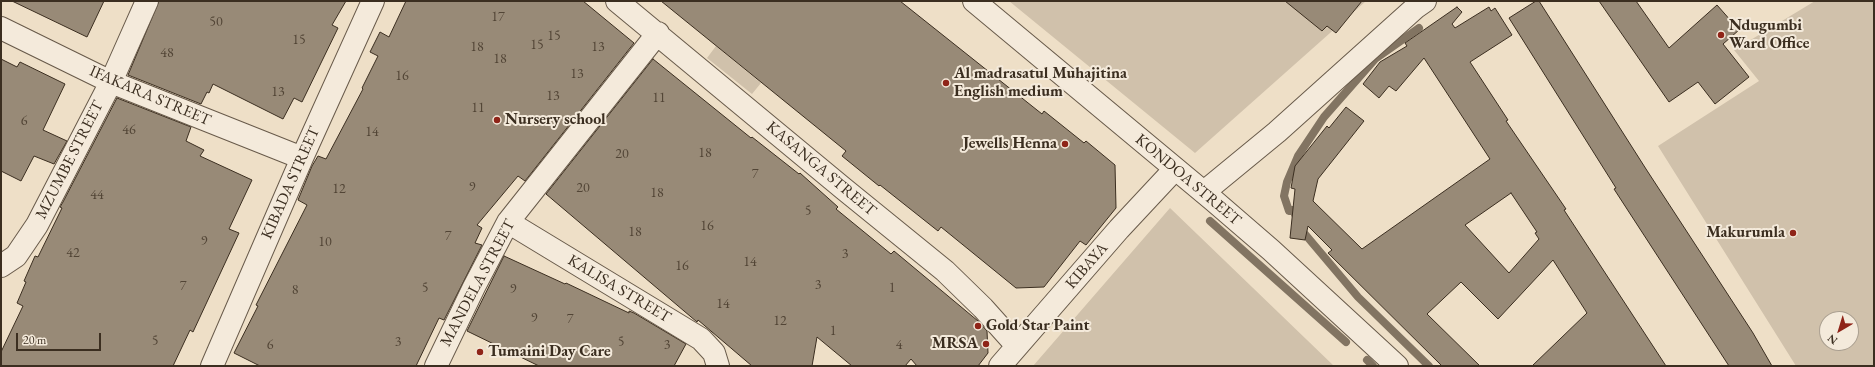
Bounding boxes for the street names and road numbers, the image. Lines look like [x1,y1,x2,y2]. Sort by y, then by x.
street label: IFAKARA STREET [86,62,214,130]
street label: MZUMBE STREET [32,98,108,222]
street label: KASANGA STREET [762,117,880,221]
street label: KIBADA STREET [258,124,324,242]
street label: KONDOA STREET [1131,130,1245,230]
street label: MANDELA STREET [436,216,520,350]
street label: KIBAYA [1062,239,1112,293]
street label: KALISA STREET [564,251,674,327]

